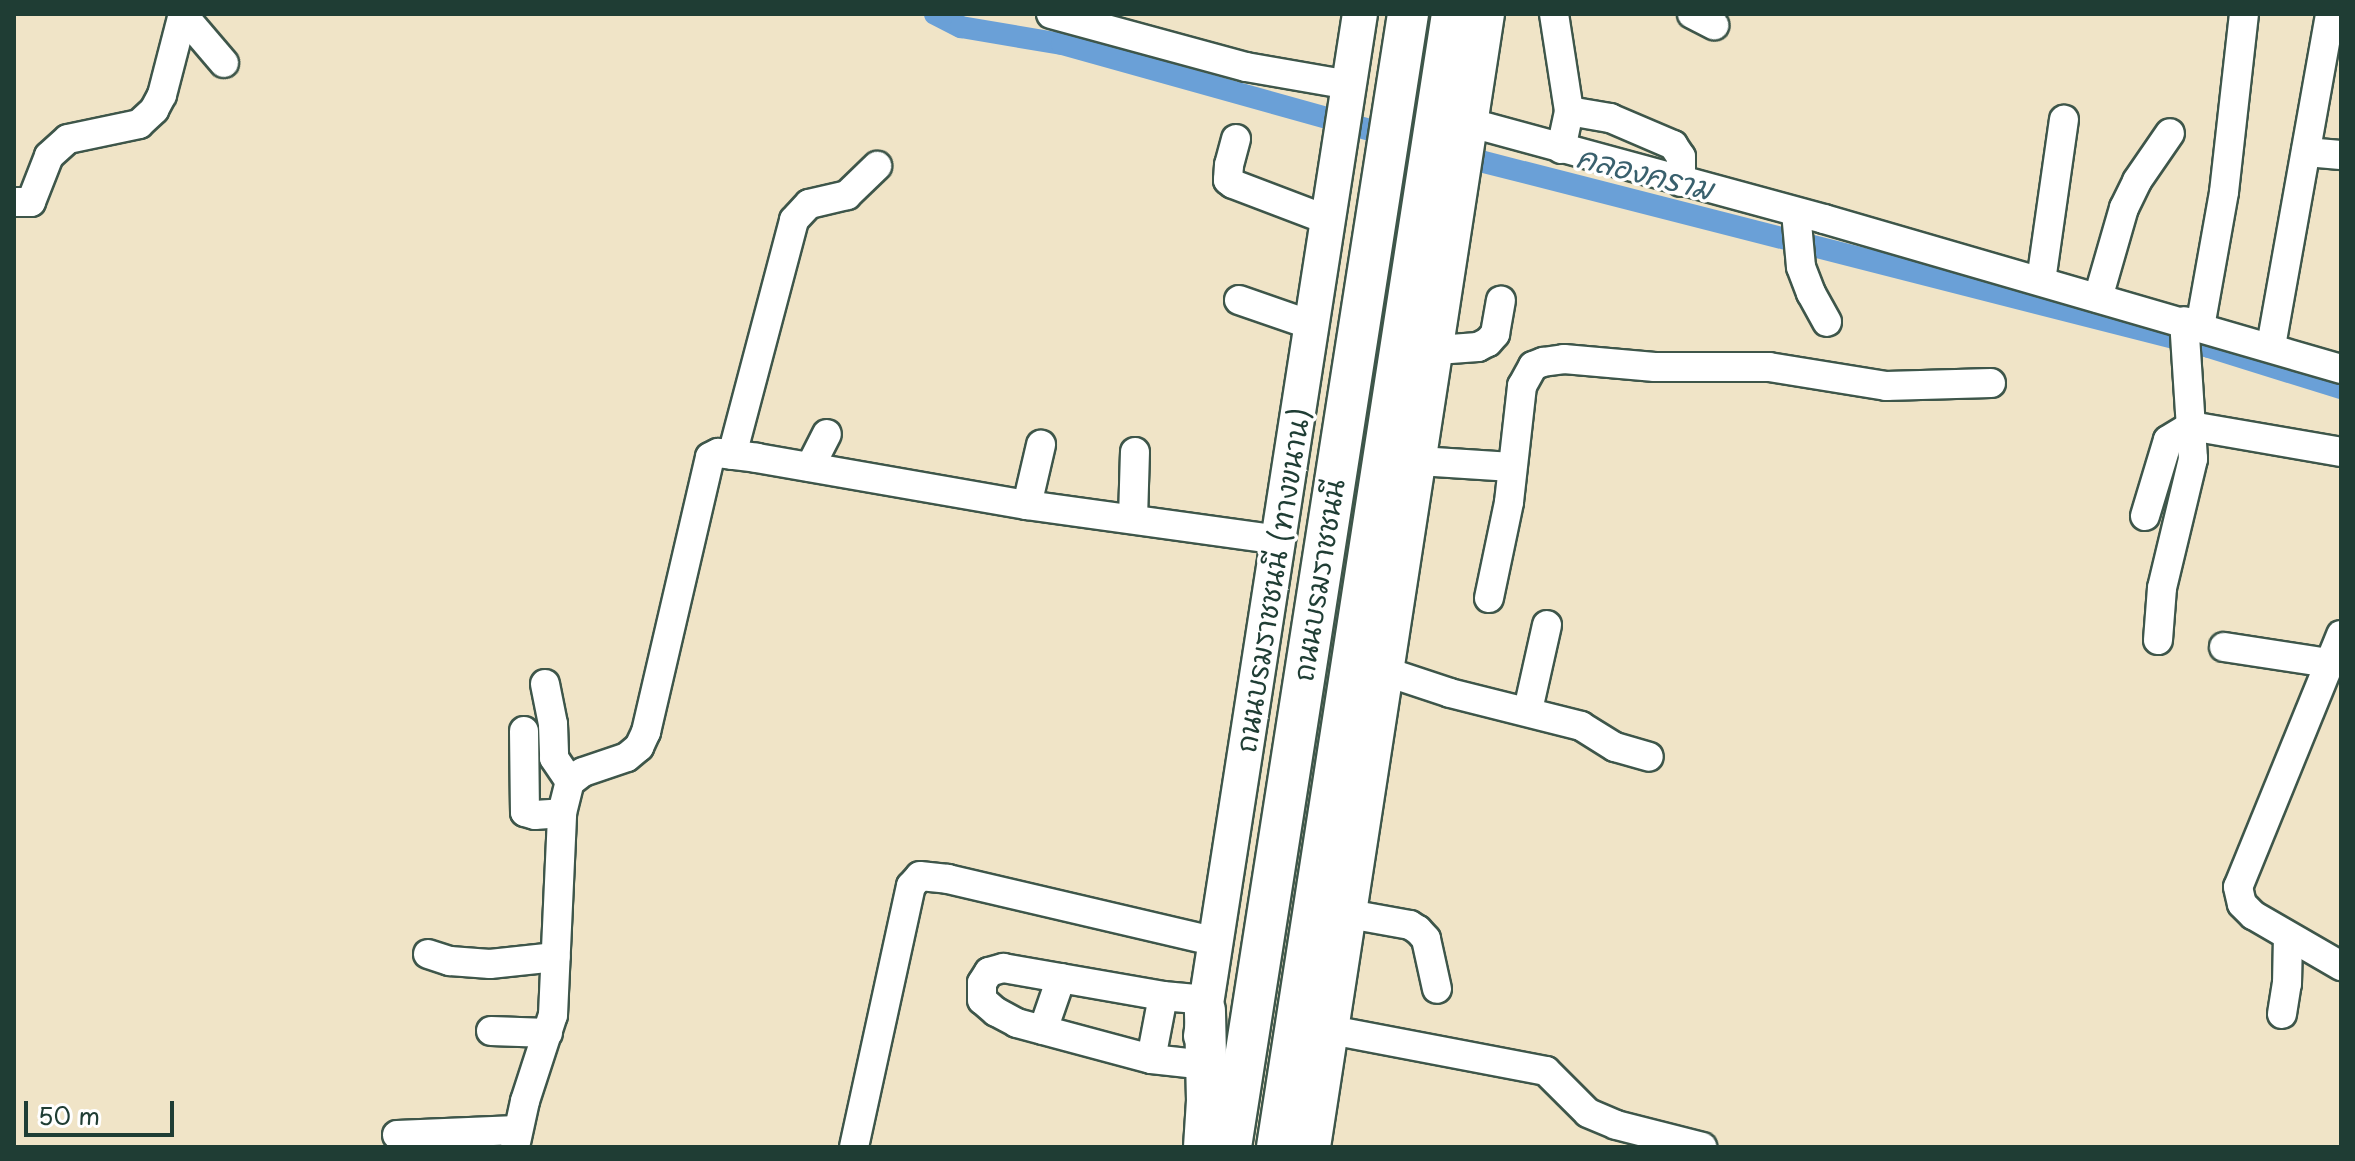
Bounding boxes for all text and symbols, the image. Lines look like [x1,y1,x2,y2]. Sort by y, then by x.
water label: คลองคราม [1573,138,1717,206]
street label: ถนนบรมราชชนนี (ทางขนาน) [1228,405,1316,755]
street label: ถนนบรมราชชนนี [1285,477,1351,683]
scale bar [28,1085,178,1135]
text: 50 m [38,1097,100,1133]

